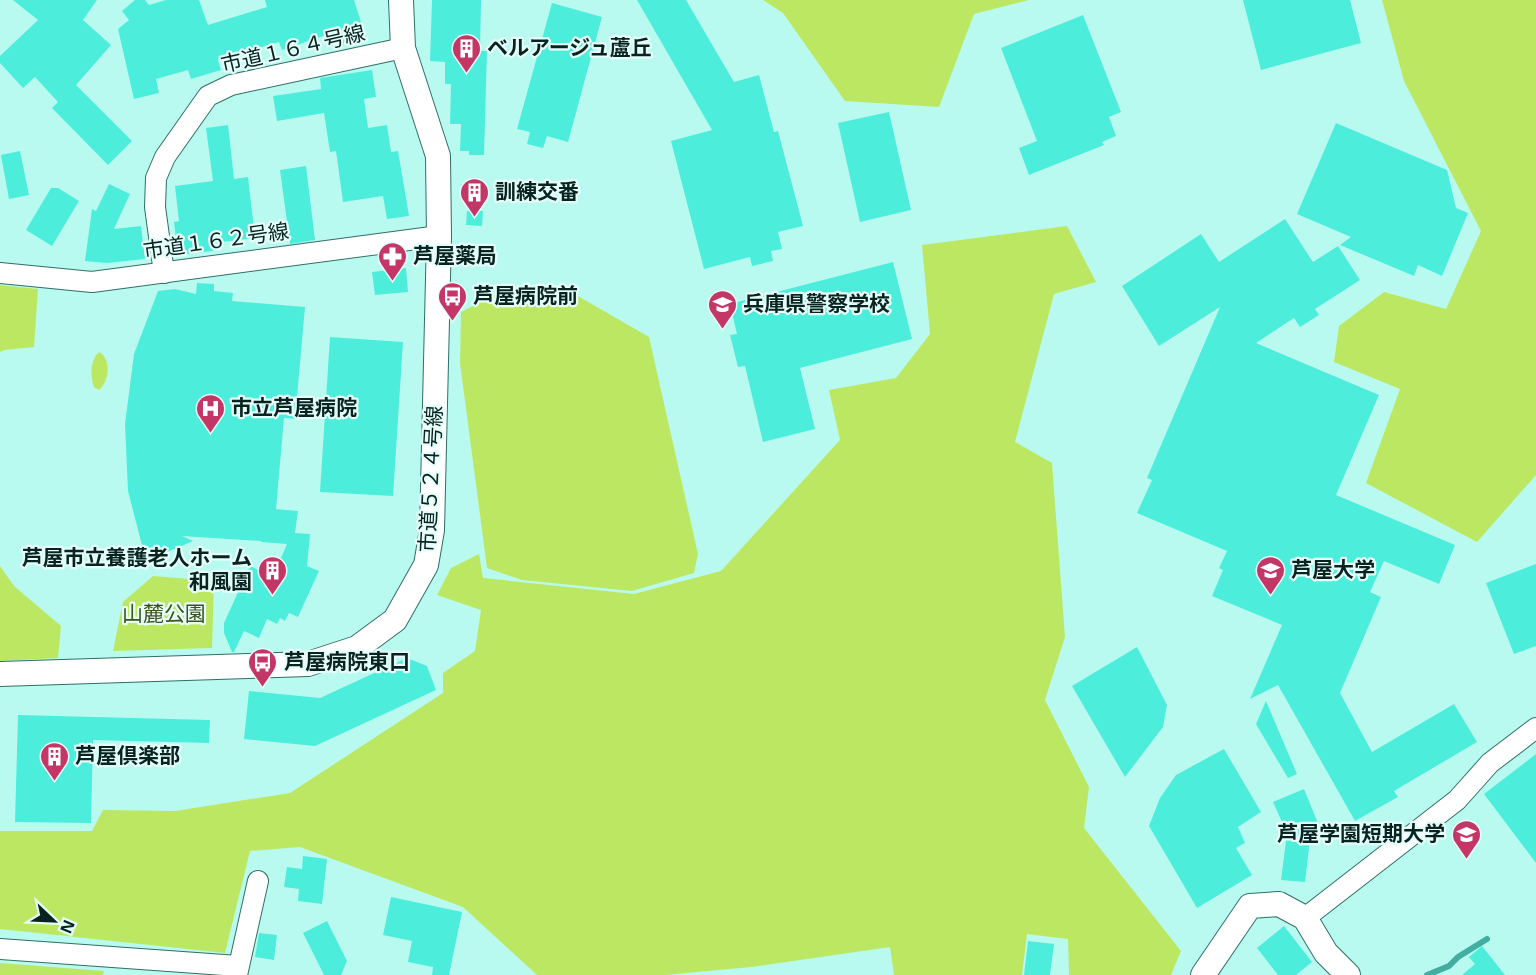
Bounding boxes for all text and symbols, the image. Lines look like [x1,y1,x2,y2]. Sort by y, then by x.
street label: 市道１６４号線 [218,18,368,78]
building icon: ベルアージュ蘆丘 [450,32,482,74]
place label: ベルアージュ蘆丘 [487,33,652,61]
building icon: 訓練交番 [458,176,490,218]
place label: 訓練交番 [495,177,579,205]
street label: 市道１６２号線 [141,216,291,264]
pharmacy icon: 芦屋薬局 [376,240,408,282]
place label: 芦屋薬局 [413,241,497,269]
bus stop icon: 芦屋病院前 [436,280,468,322]
place label: 芦屋病院前 [473,281,578,309]
school or university icon: 兵庫県警察学校 [706,288,738,330]
place label: 兵庫県警察学校 [743,289,890,317]
hospital icon: 市立芦屋病院 [194,392,226,434]
place label: 市立芦屋病院 [231,393,357,421]
street label: 市道５２４号線 [412,405,448,553]
place label: 芦屋市立養護老人ホーム 和風園 [22,543,252,595]
building icon: 芦屋市立養護老人ホーム 和風園 [257,554,289,596]
school or university icon: 芦屋大学 [1254,554,1286,596]
place label: 芦屋大学 [1291,555,1375,583]
park label: 山麓公園 [122,599,206,627]
bus stop icon: 芦屋病院東口 [247,646,279,688]
place label: 芦屋病院東口 [284,647,410,675]
building icon: 芦屋倶楽部 [38,740,70,782]
place label: 芦屋倶楽部 [75,741,180,769]
school or university icon: 芦屋学園短期大学 [1450,818,1482,860]
place label: 芦屋学園短期大学 [1277,819,1445,847]
north arrow [24,891,84,951]
text: N [55,917,80,937]

